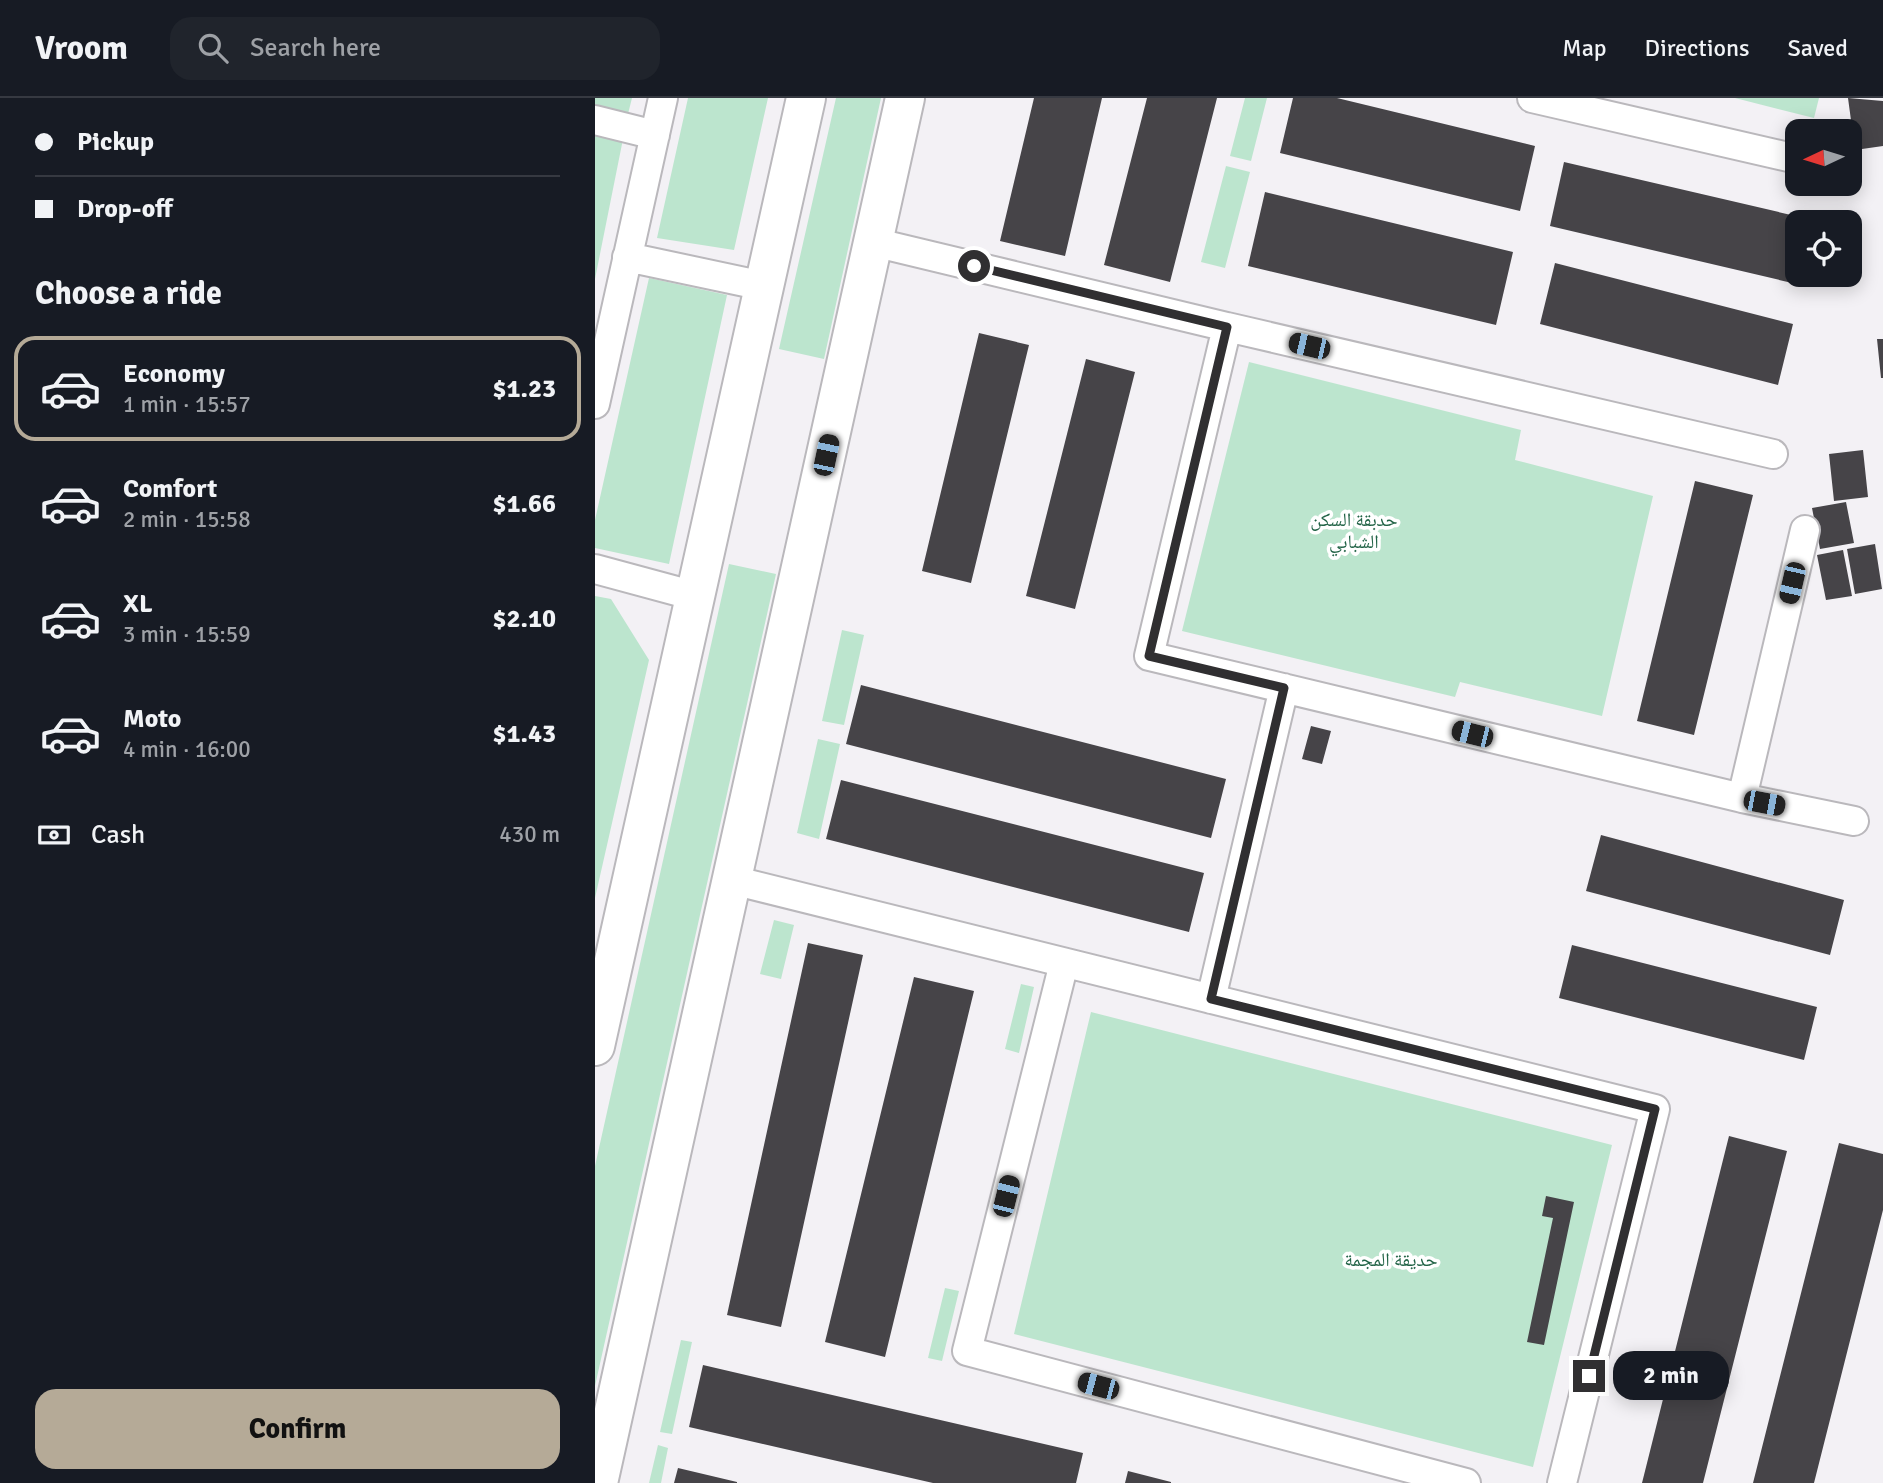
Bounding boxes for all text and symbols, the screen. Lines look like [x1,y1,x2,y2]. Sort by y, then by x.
search box [170,17,660,80]
text: Vroom [35,28,128,69]
icon: search [194,29,232,67]
text: Search here [250,32,381,64]
text: Map [1562,33,1607,63]
text: Directions [1645,33,1750,63]
text: Saved [1788,33,1848,63]
north arrow [1785,119,1862,196]
map controls [1785,119,1862,287]
text: Pickup [77,126,154,158]
text: Drop-off [77,193,173,225]
button: locate [1785,210,1862,287]
route start [958,250,990,282]
text: Choose a ride [35,274,222,313]
car [1287,331,1332,361]
icon: car [39,357,102,420]
text: Economy [123,358,225,390]
text: $1.23 [492,373,556,405]
text: 1 min · 15:57 [123,390,251,419]
car [812,432,841,478]
icon: car [39,472,102,535]
text: Comfort [123,473,217,505]
text: $1.66 [492,488,556,520]
text: 2 min · 15:58 [123,505,251,534]
park label: حدبقة السكن الشبابي [1310,508,1398,557]
car [1778,560,1807,606]
icon: car [39,587,102,650]
text: XL [123,588,153,620]
text: $2.10 [492,603,556,635]
text: 3 min · 15:59 [123,620,251,649]
icon: car [39,702,102,765]
text: Moto [123,703,181,735]
text: $1.43 [492,718,556,750]
car [1450,719,1495,749]
text: 4 min · 16:00 [123,735,251,764]
car [1742,789,1787,817]
icon: cash [35,816,73,854]
text: Cash [91,819,145,851]
text: 430 m [499,820,560,849]
car [991,1173,1022,1219]
park label: حديقة المجمة [1344,1248,1438,1272]
callout: 2 min [1613,1352,1729,1400]
route end [1573,1360,1605,1392]
text: 2 min [1643,1361,1699,1390]
car [1075,1370,1122,1402]
button: Confirm [35,1389,560,1469]

